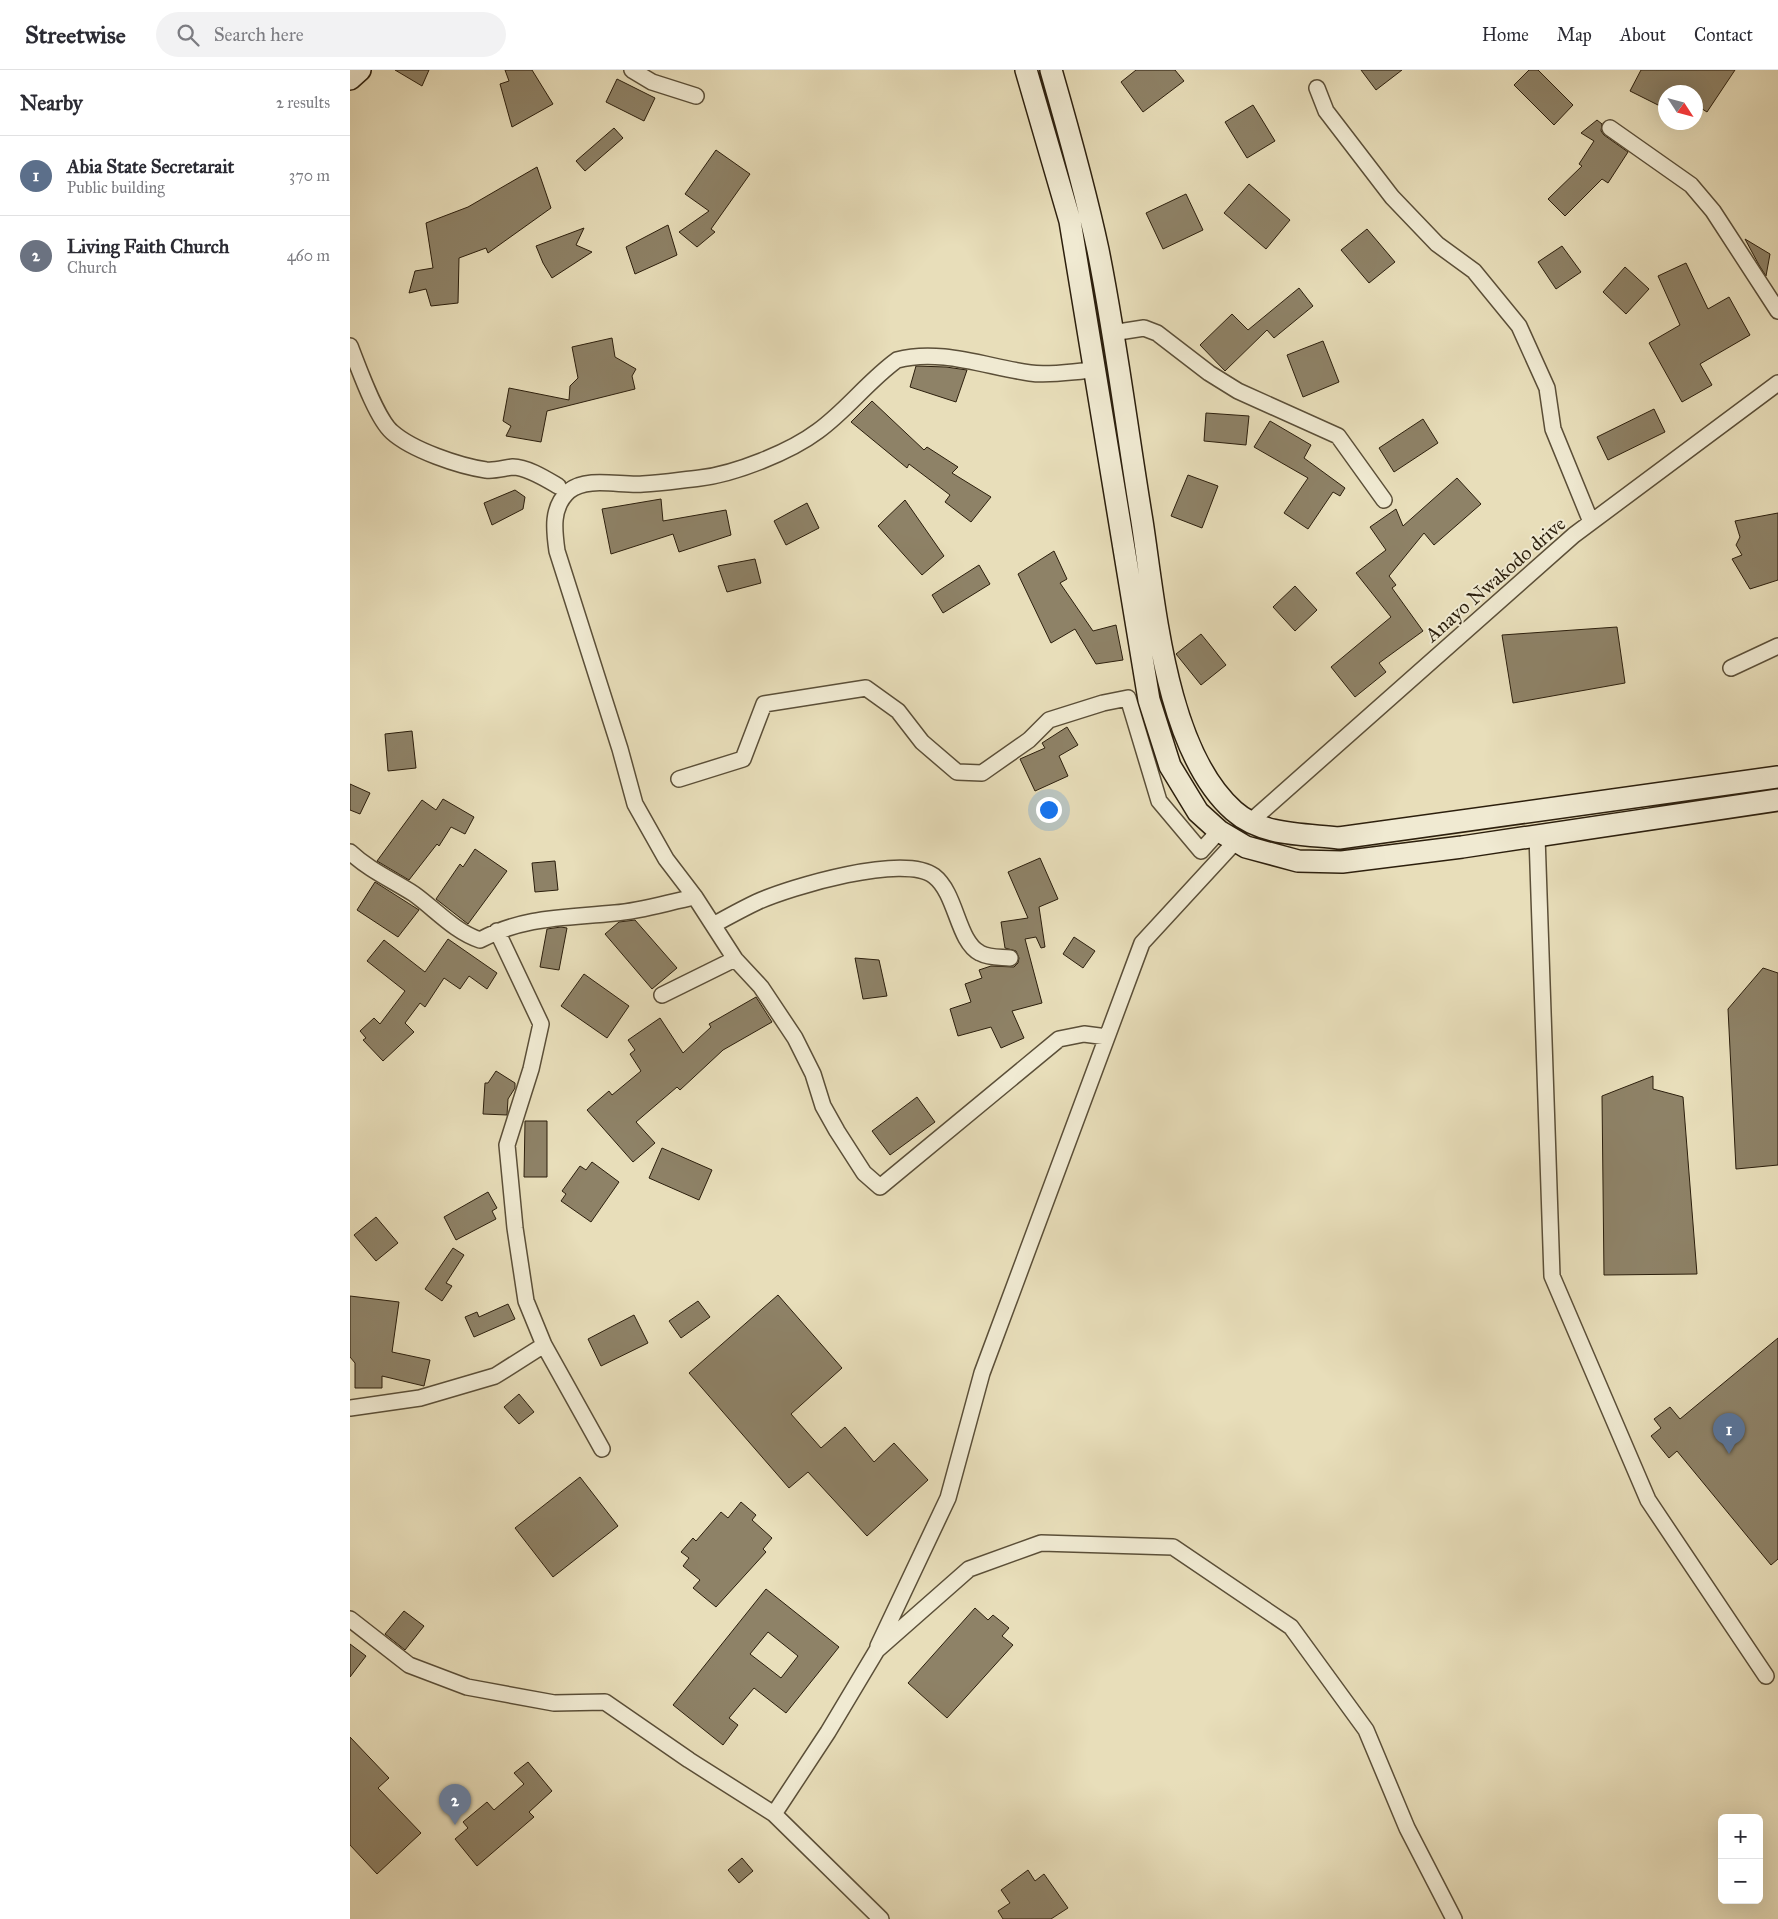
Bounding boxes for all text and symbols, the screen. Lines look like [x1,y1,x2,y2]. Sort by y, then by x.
search box [156,12,506,57]
text: Streetwise [25,20,126,50]
icon: search [174,21,202,49]
text: Search here [214,23,304,46]
text: Home [1482,24,1529,46]
text: Map [1557,24,1592,46]
text: About [1620,24,1666,46]
text: Contact [1694,24,1753,46]
north arrow [1658,85,1703,130]
text: Nearby [20,90,83,116]
text: 2 results [276,93,330,112]
text: Abia State Secretarait [67,155,234,178]
text: 1 [33,166,39,185]
text: 370 m [289,166,330,185]
text: Public building [67,178,165,197]
text: Living Faith Church [67,235,229,258]
text: 2 [32,246,40,265]
text: 460 m [287,246,330,265]
text: Church [67,258,117,277]
street label: Anayo Nwakodo drive [1419,511,1570,647]
your location [1036,797,1062,823]
pin: 1 [1713,1413,1745,1454]
pin: 2 [439,1784,471,1825]
map controls [1718,1814,1763,1904]
button: + [1718,1814,1763,1859]
button: − [1718,1859,1763,1904]

